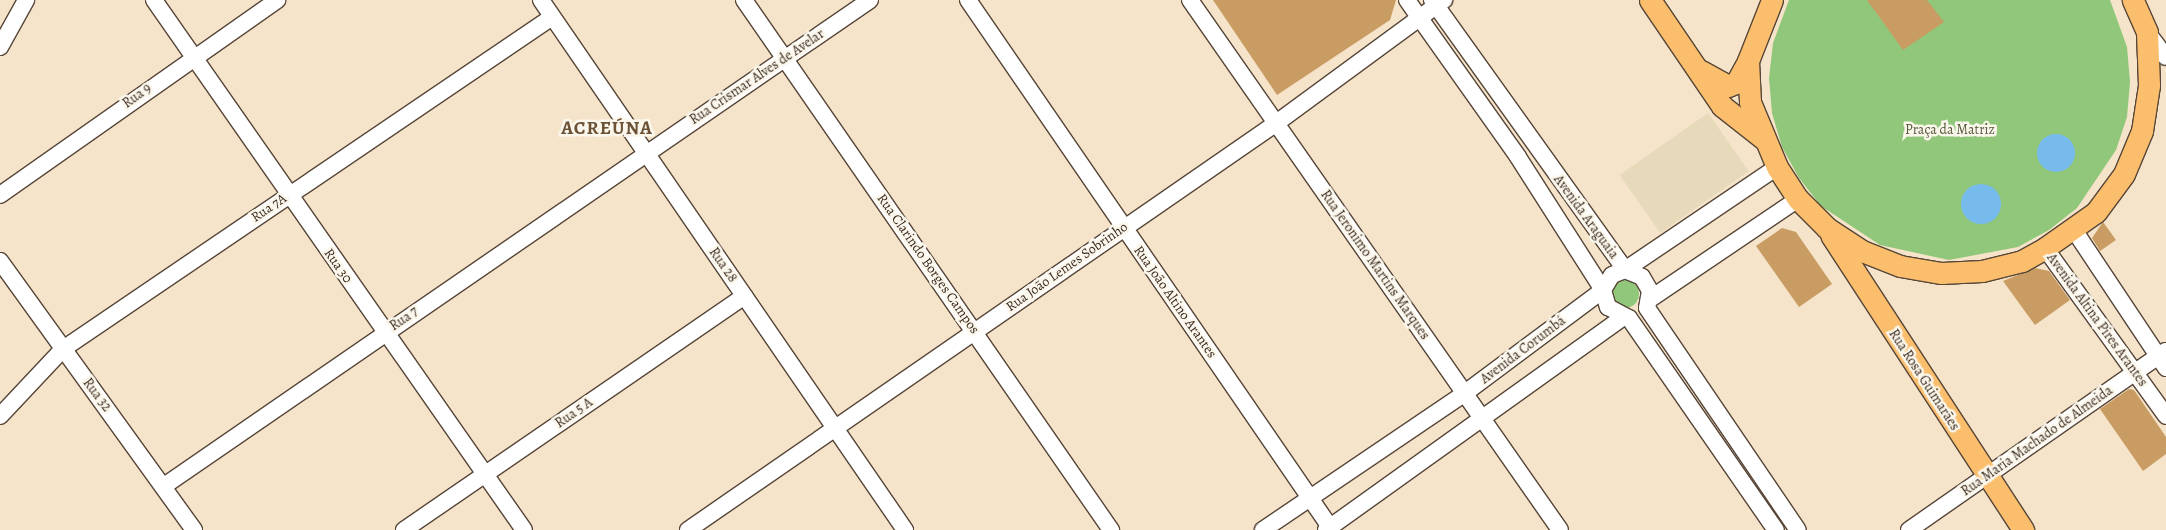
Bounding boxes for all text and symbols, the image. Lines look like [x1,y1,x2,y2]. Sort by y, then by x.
street label: Rua Crismar Alves de Avelar [686,26,828,128]
street label: Rua 9 [119,80,155,112]
district label: ACREÚNA [560,118,654,140]
park label: Praça da Matriz [1905,122,1995,138]
street label: Avenida Araguaia [1550,172,1622,262]
street label: Rua Jeronimo Martins Marques [1317,187,1433,343]
street label: Rua 7A [248,190,290,226]
street label: Rua Clarindo Borges Campos [873,191,983,337]
street label: Rua João Lemes Sobrinho [1003,219,1131,315]
street label: Rua João Altino Arantes [1130,243,1220,361]
street label: Rua 28 [705,244,741,286]
street label: Rua 30 [320,245,356,287]
street label: Avenida Altina Pires Arantes [2043,250,2151,390]
street label: Rua 7 [387,303,421,335]
street label: Avenida Corumbá [1477,313,1569,387]
street label: Rua Rosa Guimarães [1885,326,1963,434]
street label: Rua 32 [79,375,115,415]
street label: Rua Maria Machado de Almeida [1958,382,2116,500]
street label: Rua 5 A [552,394,596,432]

